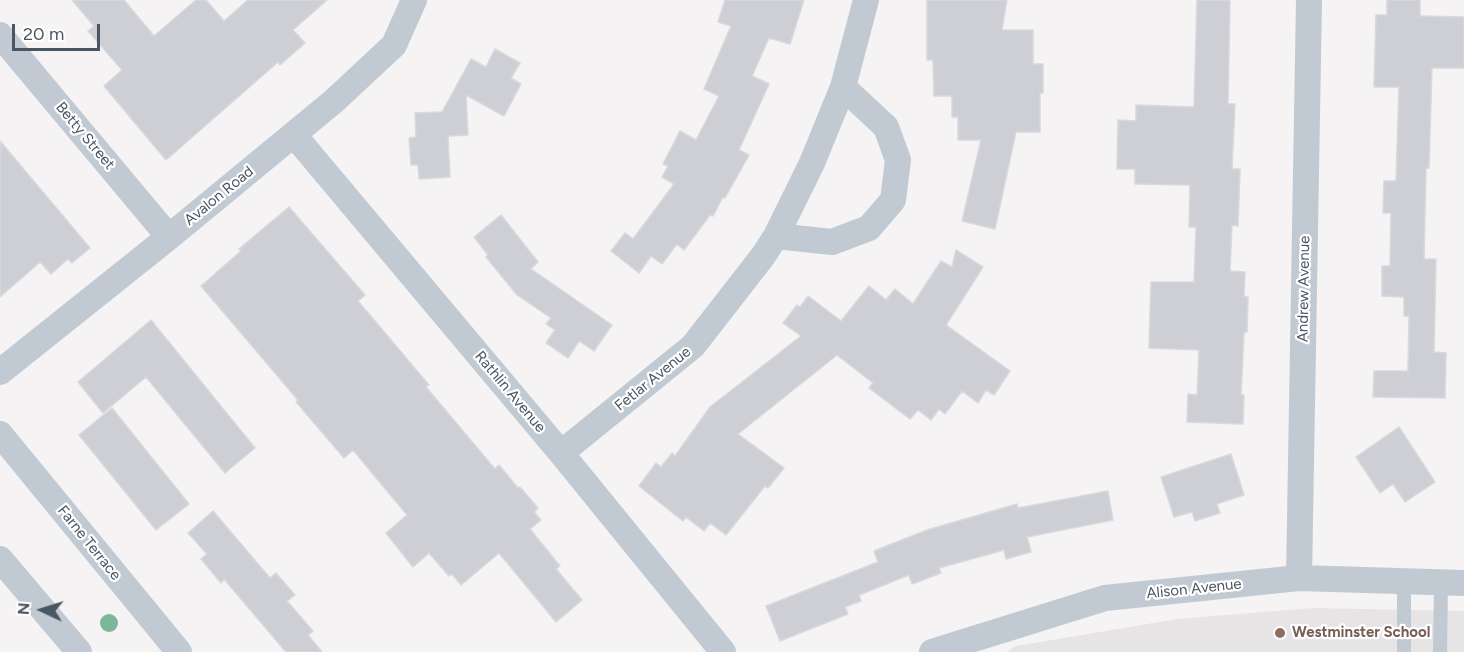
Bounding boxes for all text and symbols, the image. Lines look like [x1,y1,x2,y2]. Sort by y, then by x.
scale bar [15,12,104,50]
text: 20 m [23,23,64,45]
street label: Betty Street [52,99,118,173]
street label: Avalon Road [181,163,257,229]
street label: Andrew Avenue [1294,236,1314,342]
street label: Fetlar Avenue [611,343,695,415]
street label: Rathlin Avenue [471,348,549,436]
street label: Farne Terrace [53,502,125,584]
street label: Alison Avenue [1146,575,1242,603]
north arrow [12,580,72,640]
text: N [14,602,33,616]
place label: Westminster School [1292,624,1430,642]
marker: Westminster School [1273,626,1287,640]

